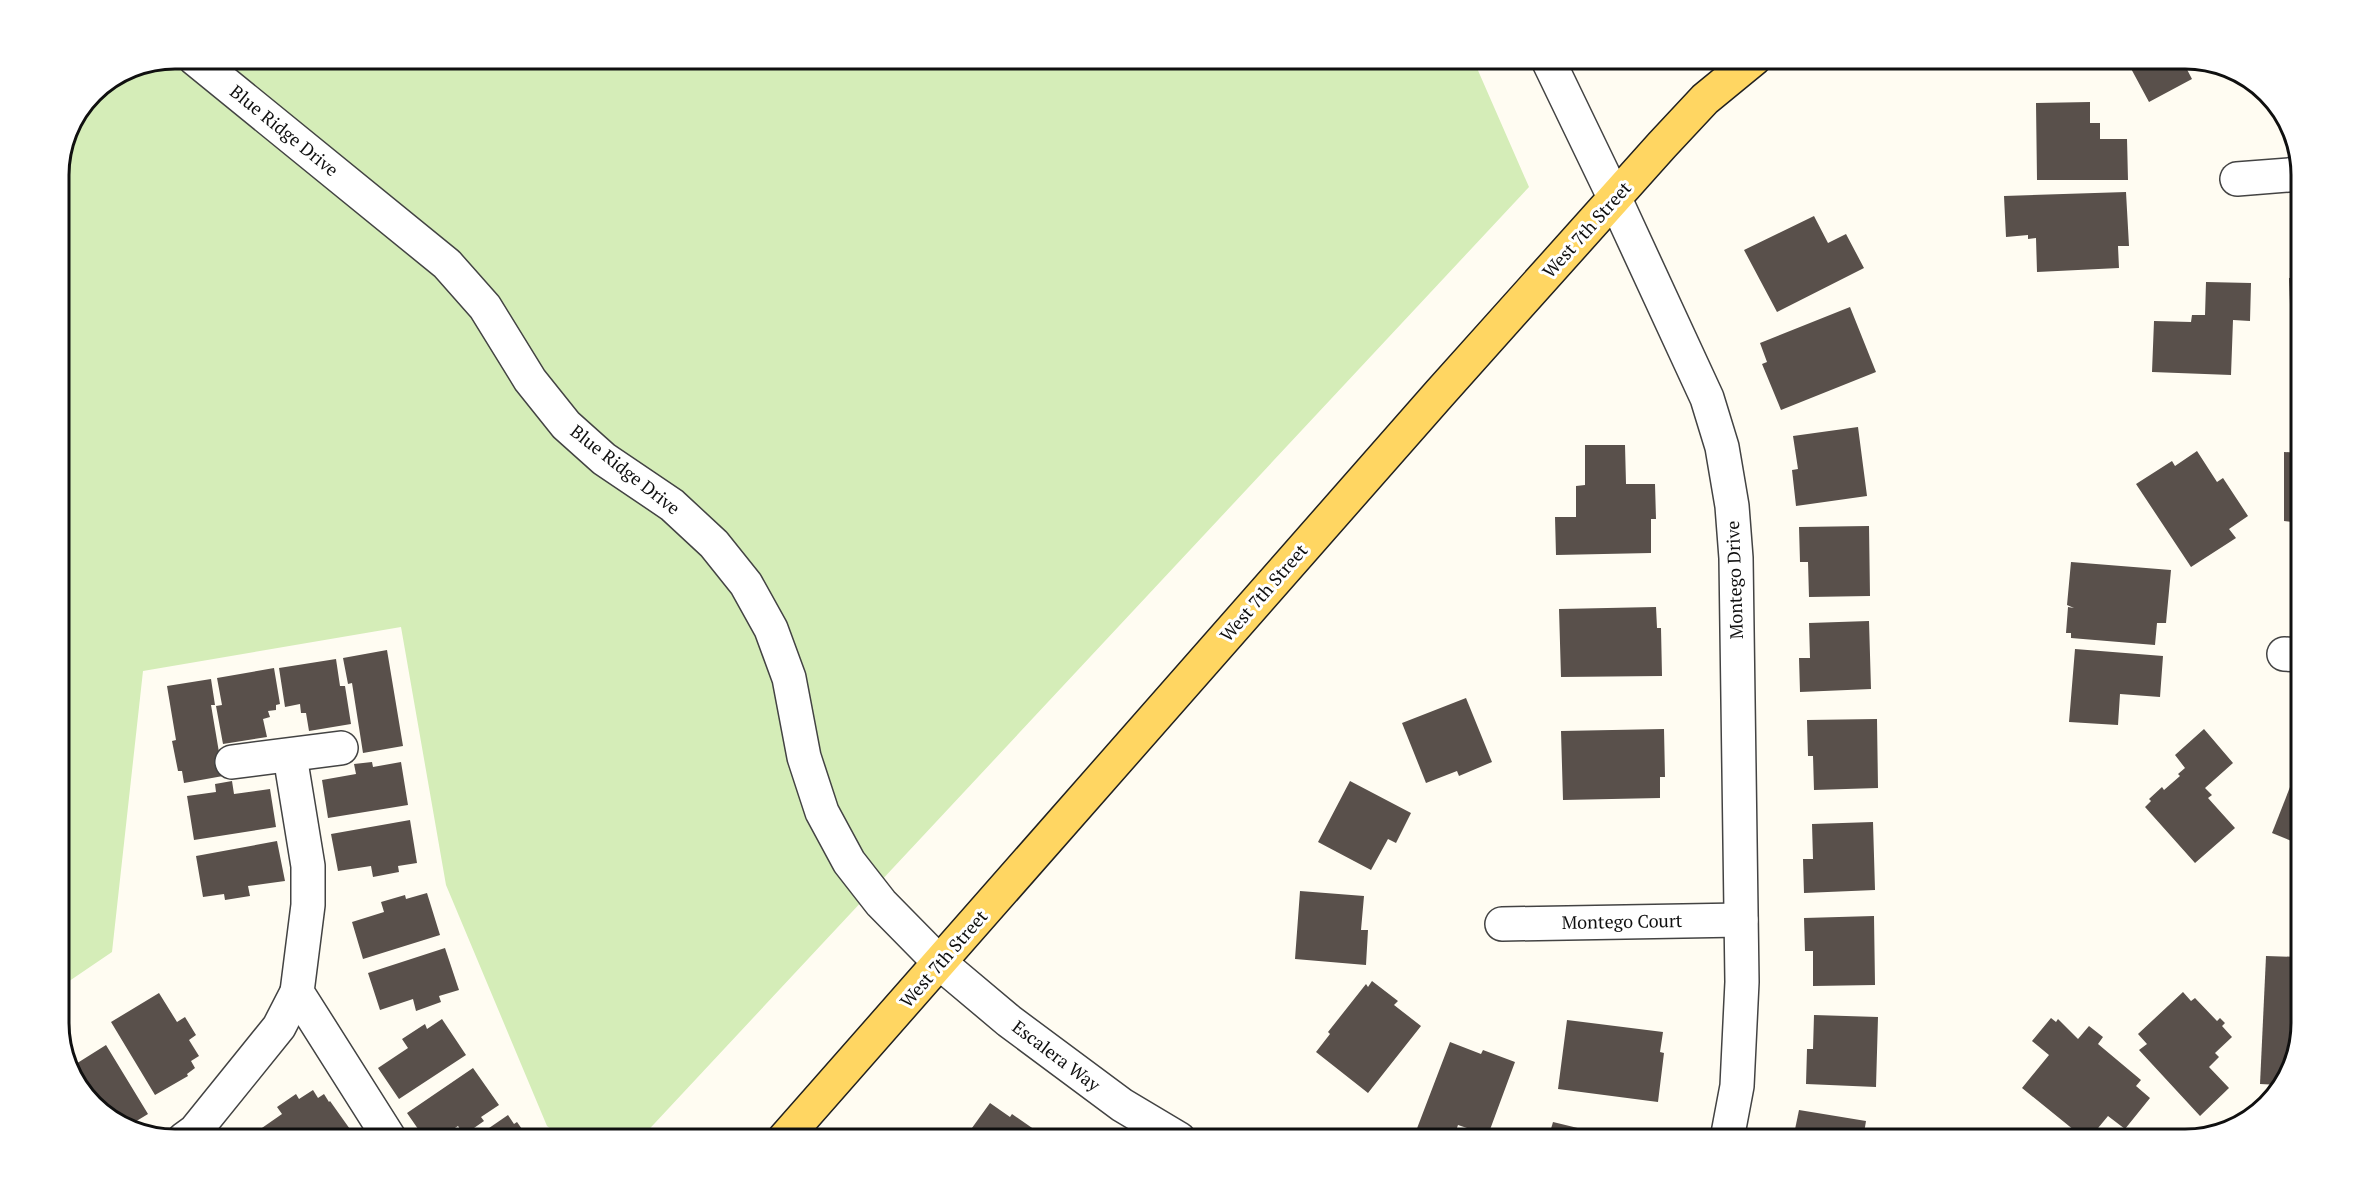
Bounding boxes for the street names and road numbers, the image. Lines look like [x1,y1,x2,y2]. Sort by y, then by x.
street label: Blue Ridge Drive [225,79,344,181]
street label: West 7th Street [1537,176,1636,283]
street label: Blue Ridge Drive [566,419,685,520]
street label: Montego Drive [1720,520,1748,640]
street label: West 7th Street [1214,538,1313,646]
street label: West 7th Street [894,904,993,1012]
street label: Montego Court [1561,908,1683,934]
street label: Escalera Way [1008,1014,1106,1097]

